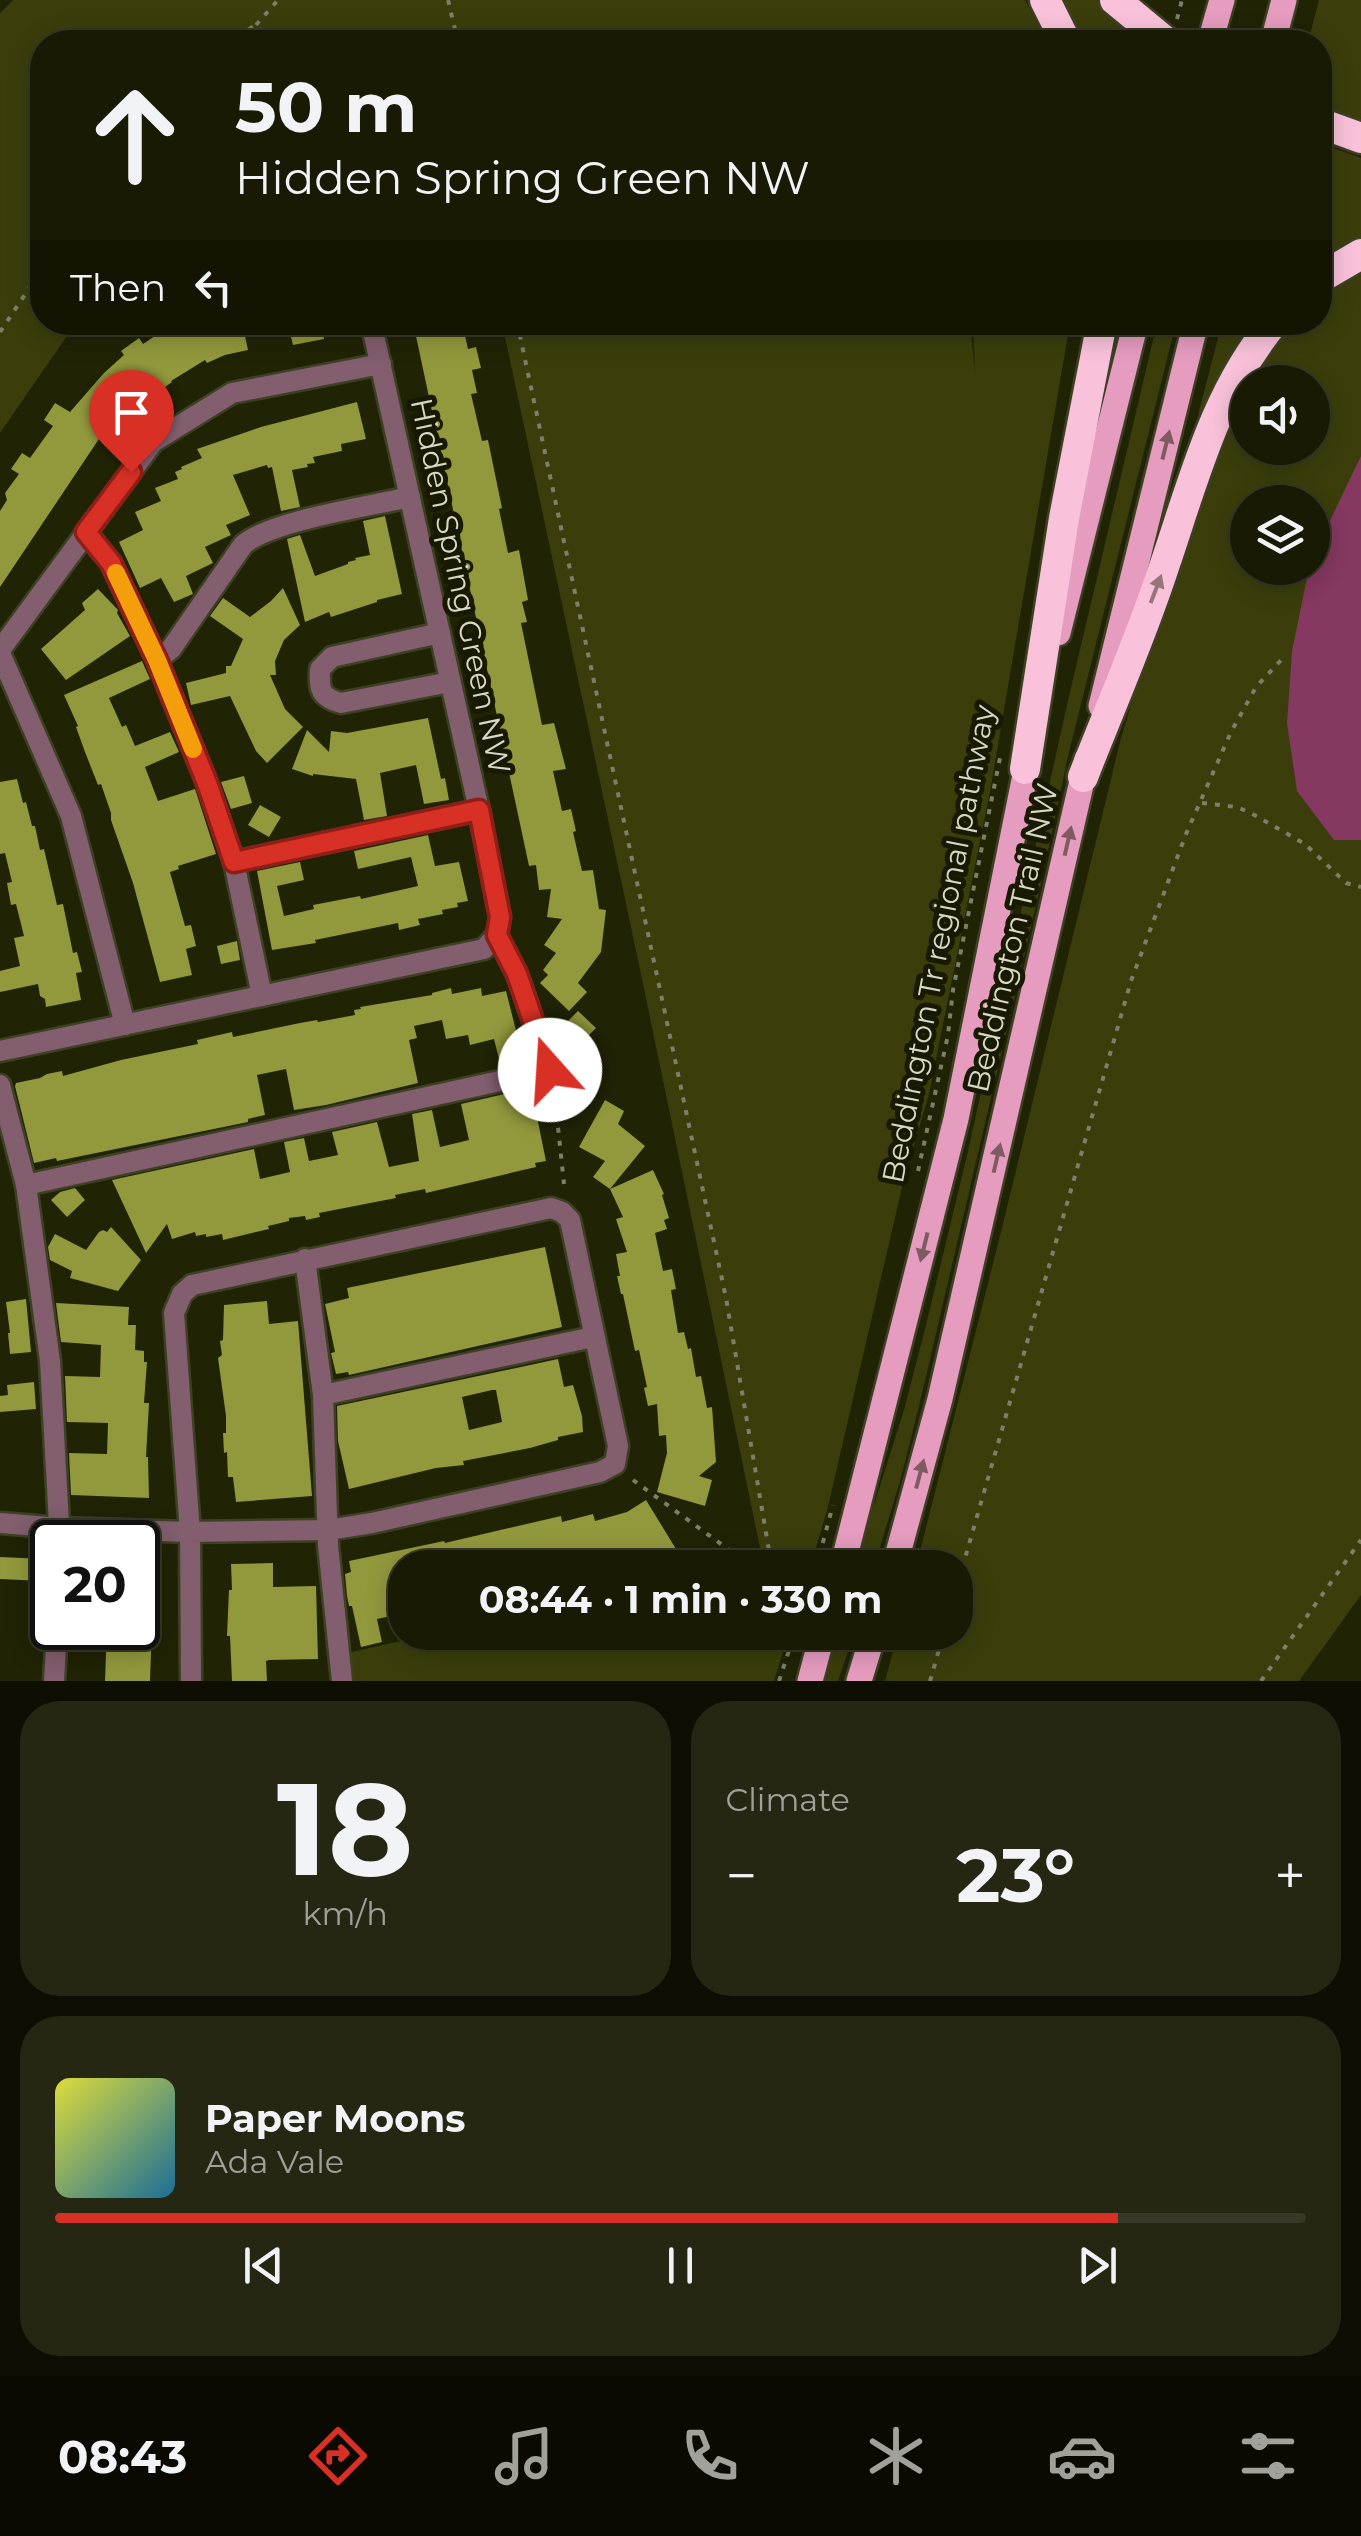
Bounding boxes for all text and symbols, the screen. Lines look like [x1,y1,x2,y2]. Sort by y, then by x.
text: 50 m [235,64,417,150]
icon: ahead [70,70,200,200]
text: Hidden Spring Green NW [235,150,810,205]
icon: left [186,260,241,315]
text: Then [70,264,166,311]
map controls [1230,365,1330,585]
button: sound [1230,365,1330,465]
pin [89,370,174,473]
icon: arrive [104,385,159,440]
street label: Hidden Spring Green NW [403,395,518,777]
one-way arrow [1158,429,1174,460]
button: layers [1230,485,1330,585]
one-way arrow [1149,573,1164,603]
street label: Beddington Tr regional pathway [874,701,1003,1186]
street label: Beddington Trail NW [959,780,1066,1096]
one-way arrow [1061,825,1076,856]
position arrow [498,1018,602,1122]
one-way arrow [989,1142,1005,1173]
one-way arrow [915,1232,931,1263]
one-way arrow [912,1458,928,1489]
speed limit sign: 20 [30,1520,160,1650]
text: 08:44 · 1 min · 330 m [479,1576,882,1623]
text: 18 [277,1749,414,1908]
text: Climate [726,1780,850,1819]
text: 23° [956,1829,1075,1921]
text: − [726,1842,757,1909]
text: + [1274,1842,1306,1909]
text: km/h [303,1894,388,1933]
text: Paper Moons [205,2095,466,2142]
text: Ada Vale [205,2142,344,2181]
icon: previous [236,2238,291,2293]
icon: pause [653,2238,708,2293]
icon: next [1070,2238,1125,2293]
icon: directions [303,2421,373,2491]
icon: music [489,2421,559,2491]
icon: phone [675,2421,745,2491]
icon: climate [861,2421,931,2491]
icon: car [1047,2421,1117,2491]
icon: filters [1233,2421,1303,2491]
text: 08:43 [58,2429,187,2484]

